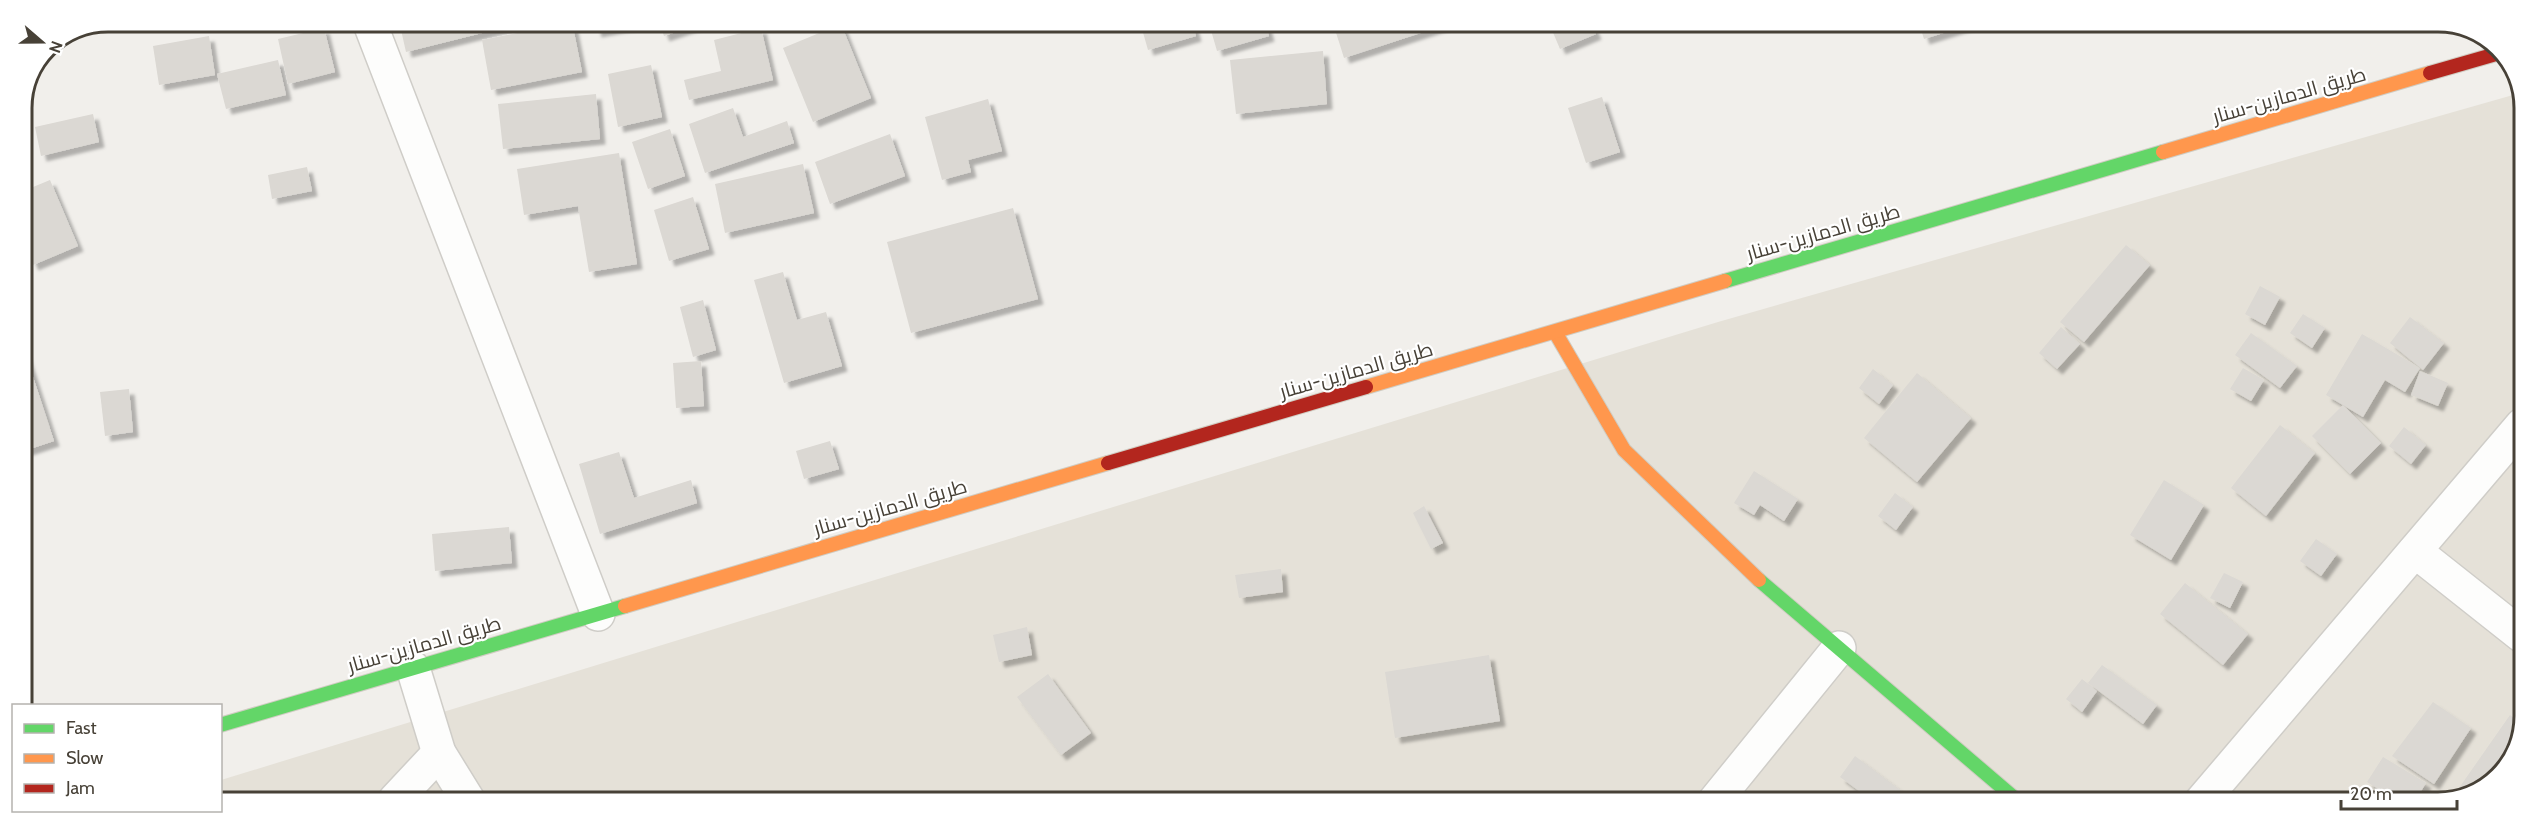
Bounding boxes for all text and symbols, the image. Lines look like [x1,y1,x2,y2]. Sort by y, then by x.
north arrow [12,12,72,72]
text: N [45,38,66,56]
street label: طريق الدمازين-سنار [2208,62,2369,130]
street label: طريق الدمازين-سنار [1742,199,1903,267]
street label: طريق الدمازين-سنار [1275,337,1436,405]
street label: طريق الدمازين-سنار [809,474,970,542]
street label: طريق الدمازين-سنار [343,611,504,679]
legend [12,704,222,812]
text: Fast [66,717,97,739]
text: Slow [66,747,103,769]
scale bar [2341,773,2456,811]
text: Jam [65,777,95,799]
text: 20 m [2350,783,2392,805]

